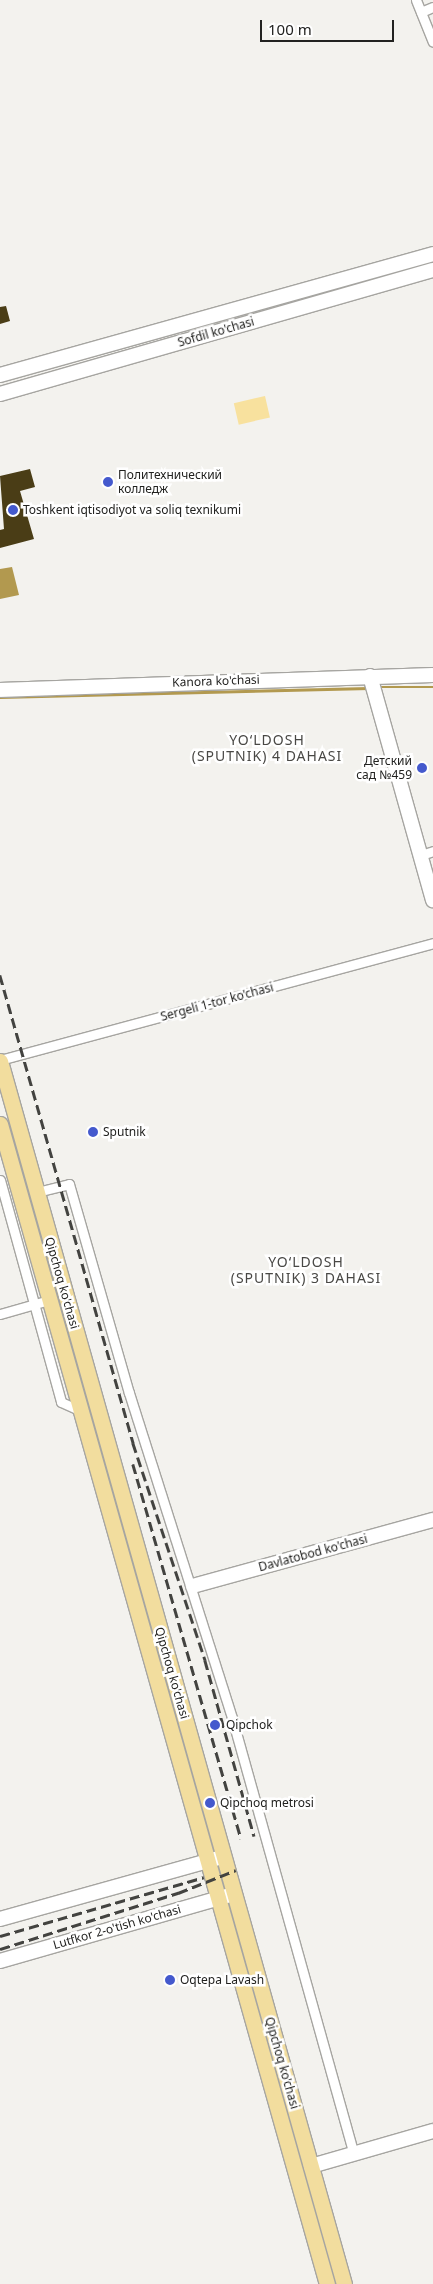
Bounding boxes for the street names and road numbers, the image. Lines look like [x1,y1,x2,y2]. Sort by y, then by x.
street label: Sofdil ko'chasi [176,314,256,350]
street label: Kanora ko'chasi [172,672,260,690]
street label: Sergeli 1-tor ko'chasi [159,980,275,1024]
street label: Qipchoq ko'chasi [42,1235,82,1331]
street label: Davlatobod ko'chasi [257,1531,369,1575]
street label: Qipchoq ko'chasi [152,1625,192,1721]
street label: Lutfkor 2-o'tish ko'chasi [51,1902,183,1952]
street label: Qipchoq ko'chasi [262,2015,302,2111]

